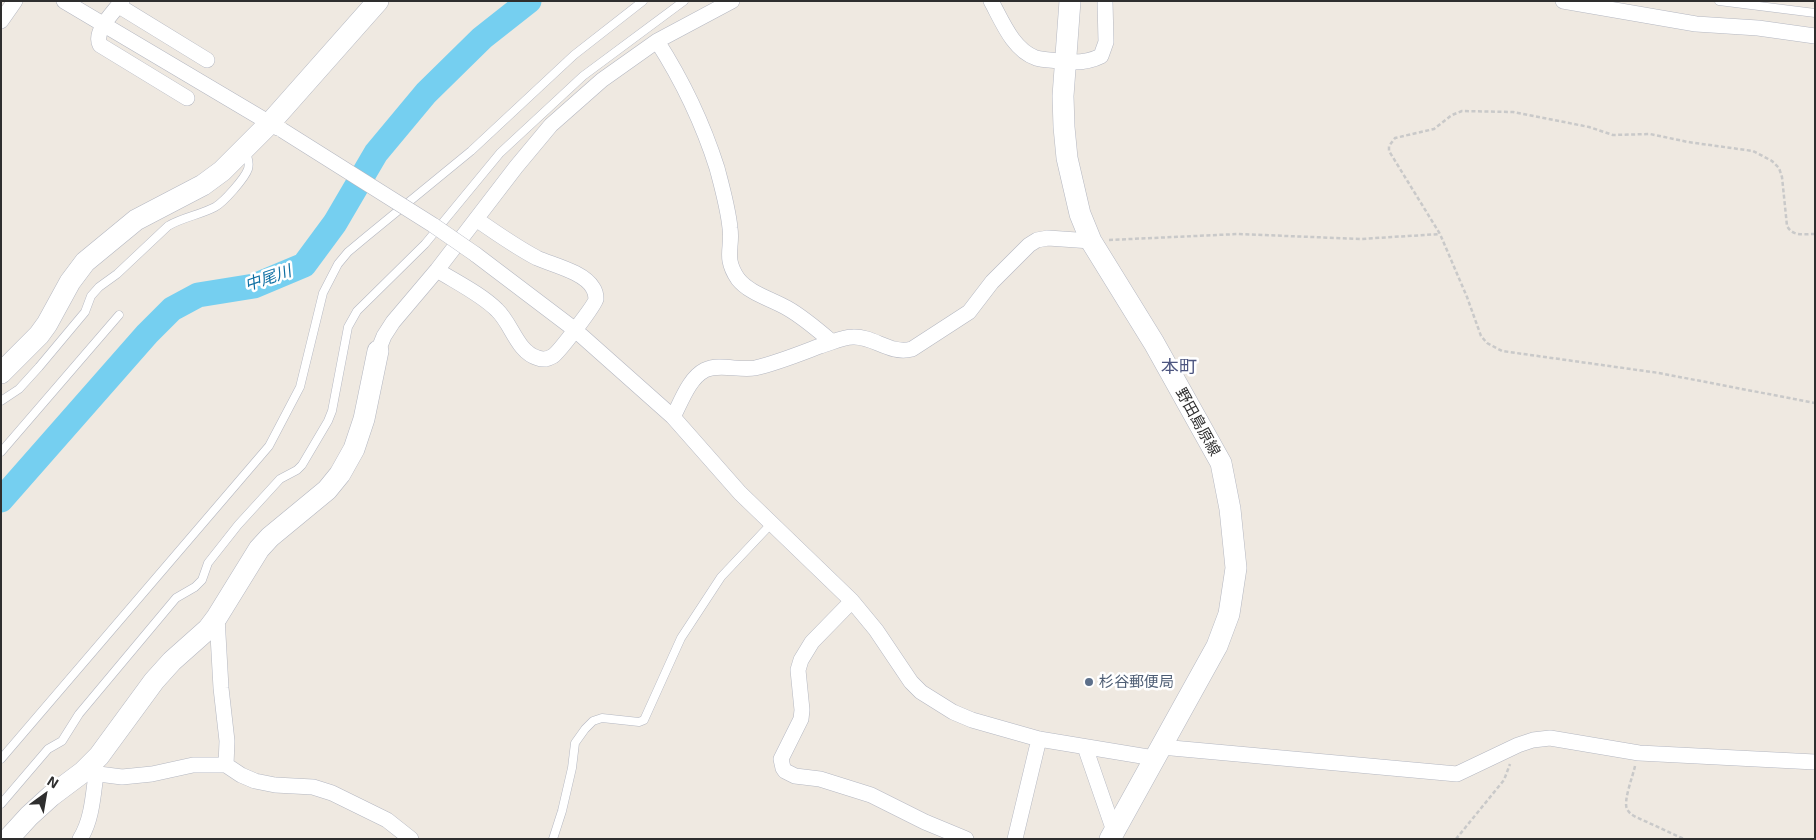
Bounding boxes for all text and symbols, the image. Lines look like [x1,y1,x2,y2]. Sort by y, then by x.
water label: 中尾川 [242,261,294,295]
district label: 本町 [1161,356,1197,378]
street label: 野田島原線 [1172,385,1224,459]
place label: 杉谷郵便局 [1099,673,1174,691]
marker: 杉谷郵便局 [1083,676,1095,688]
north arrow [20,770,70,820]
text: N [44,772,62,792]

